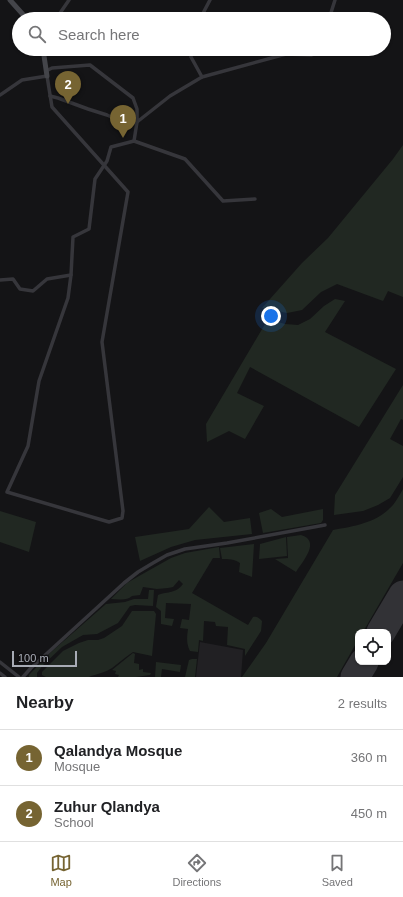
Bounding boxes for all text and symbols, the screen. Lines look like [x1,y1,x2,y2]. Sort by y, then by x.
search box [12,12,391,56]
icon: search [26,23,48,45]
text: Search here [58,26,140,43]
pin: 2 [55,71,81,104]
pin: 1 [110,105,136,138]
your location [261,306,281,326]
map controls [355,629,391,665]
button: locate [355,629,391,665]
scale bar [12,649,77,668]
text: 100 m [18,652,49,664]
text: Nearby [16,693,74,712]
text: 2 results [338,696,387,711]
text: Qalandya Mosque [54,742,182,759]
text: 1 [25,750,33,765]
text: 360 m [351,750,387,765]
text: Mosque [54,759,100,774]
text: Zuhur Qlandya [54,798,160,815]
text: 2 [25,806,33,821]
text: 450 m [351,806,387,821]
text: School [54,815,94,830]
tab: Map [50,852,72,888]
tab: Directions [172,852,221,888]
tab: Saved [322,852,353,888]

